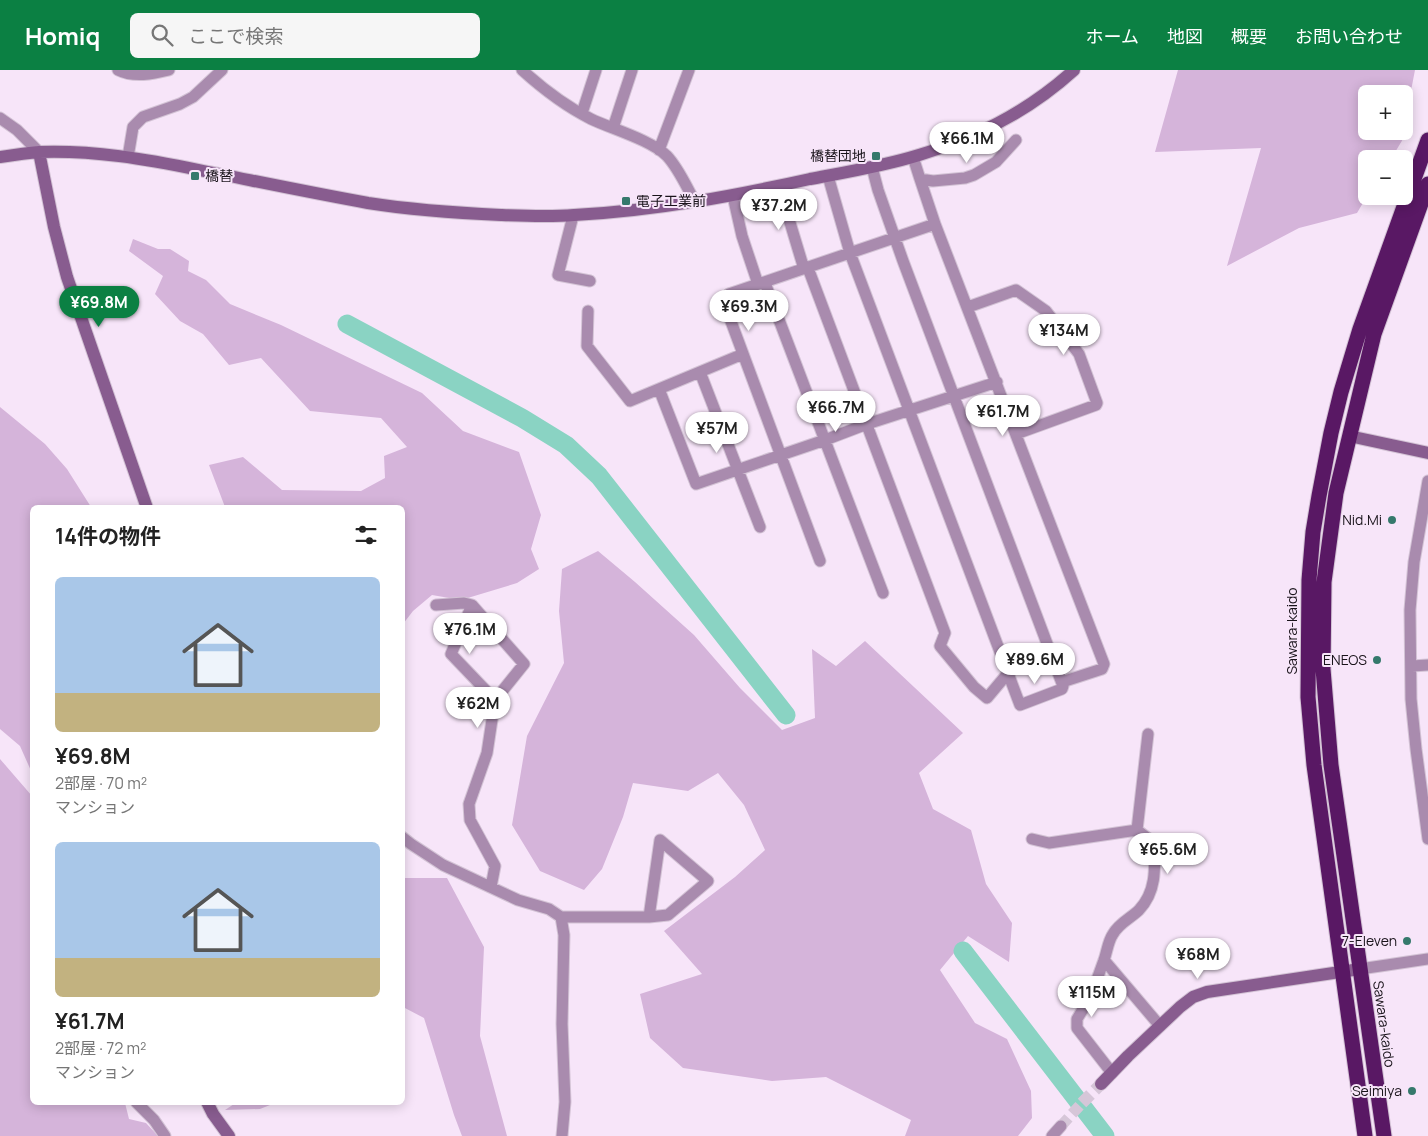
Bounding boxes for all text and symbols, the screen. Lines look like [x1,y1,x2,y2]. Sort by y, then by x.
search box [130,13,480,58]
text: Homiq [25,19,100,52]
icon: search [148,21,176,49]
text: ここで検索 [188,23,283,49]
text: ホーム [1086,24,1139,48]
text: 地図 [1167,24,1203,48]
text: 概要 [1231,24,1267,48]
text: お問い合わせ [1295,24,1403,48]
map controls [1358,85,1413,205]
button: + [1358,85,1413,140]
pin: ¥66.1M [926,122,1008,164]
text: ¥66.1M [940,127,994,149]
place label: 橋替団地 [810,146,866,165]
marker: 橋替団地 [870,150,882,162]
button: − [1358,150,1413,205]
place label: 橋替 [205,166,233,185]
marker: 橋替 [189,170,201,182]
pin: ¥37.2M [738,189,820,231]
place label: 電子工業前 [636,191,706,210]
text: ¥37.2M [751,194,807,216]
marker: 電子工業前 [620,195,632,207]
pin: ¥69.8M [58,286,140,328]
pin: ¥69.3M [708,290,790,332]
text: ¥69.8M [70,291,128,313]
text: ¥69.3M [720,295,778,317]
pin: ¥134M [1029,314,1099,356]
text: ¥134M [1039,319,1089,341]
pin: ¥66.7M [795,390,877,433]
pin: ¥61.7M [962,394,1044,437]
text: ¥66.7M [808,396,864,418]
text: ¥61.7M [977,400,1029,422]
pin: ¥57M [687,412,747,454]
text: ¥57M [696,417,738,439]
place label: Nid.Mi [1342,510,1382,529]
marker: Nid.Mi [1386,514,1398,526]
icon: filters [352,521,380,549]
text: 14件の物件 [55,522,161,550]
street label: Sawara-kaido [1282,587,1301,675]
icon: home [173,610,263,700]
pin: ¥76.1M [429,612,511,655]
text: ¥76.1M [444,618,496,640]
pin: ¥89.6M [994,642,1076,685]
text: ¥89.6M [1006,648,1064,670]
place label: ENEOS [1323,650,1367,669]
marker: ENEOS [1371,654,1383,666]
pin: ¥62M [448,686,508,729]
text: ¥62M [457,692,499,714]
text: ¥69.8M [55,742,131,770]
text: 2部屋 · 70 m² [55,772,147,794]
text: マンション [55,796,135,818]
pin: ¥65.6M [1127,832,1209,875]
text: ¥65.6M [1139,838,1197,860]
icon: home [173,875,263,965]
place label: 7-Eleven [1342,931,1397,950]
marker: 7-Eleven [1401,935,1413,947]
pin: ¥68M [1168,938,1228,980]
text: ¥68M [1176,943,1220,965]
pin: ¥115M [1057,976,1127,1018]
street label: Sawara-kaido [1369,979,1400,1068]
text: ¥115M [1069,981,1115,1003]
text: ¥61.7M [55,1007,124,1035]
text: 2部屋 · 72 m² [55,1037,146,1059]
text: マンション [55,1061,135,1083]
place label: Seimiya [1352,1081,1402,1100]
marker: Seimiya [1406,1085,1418,1097]

